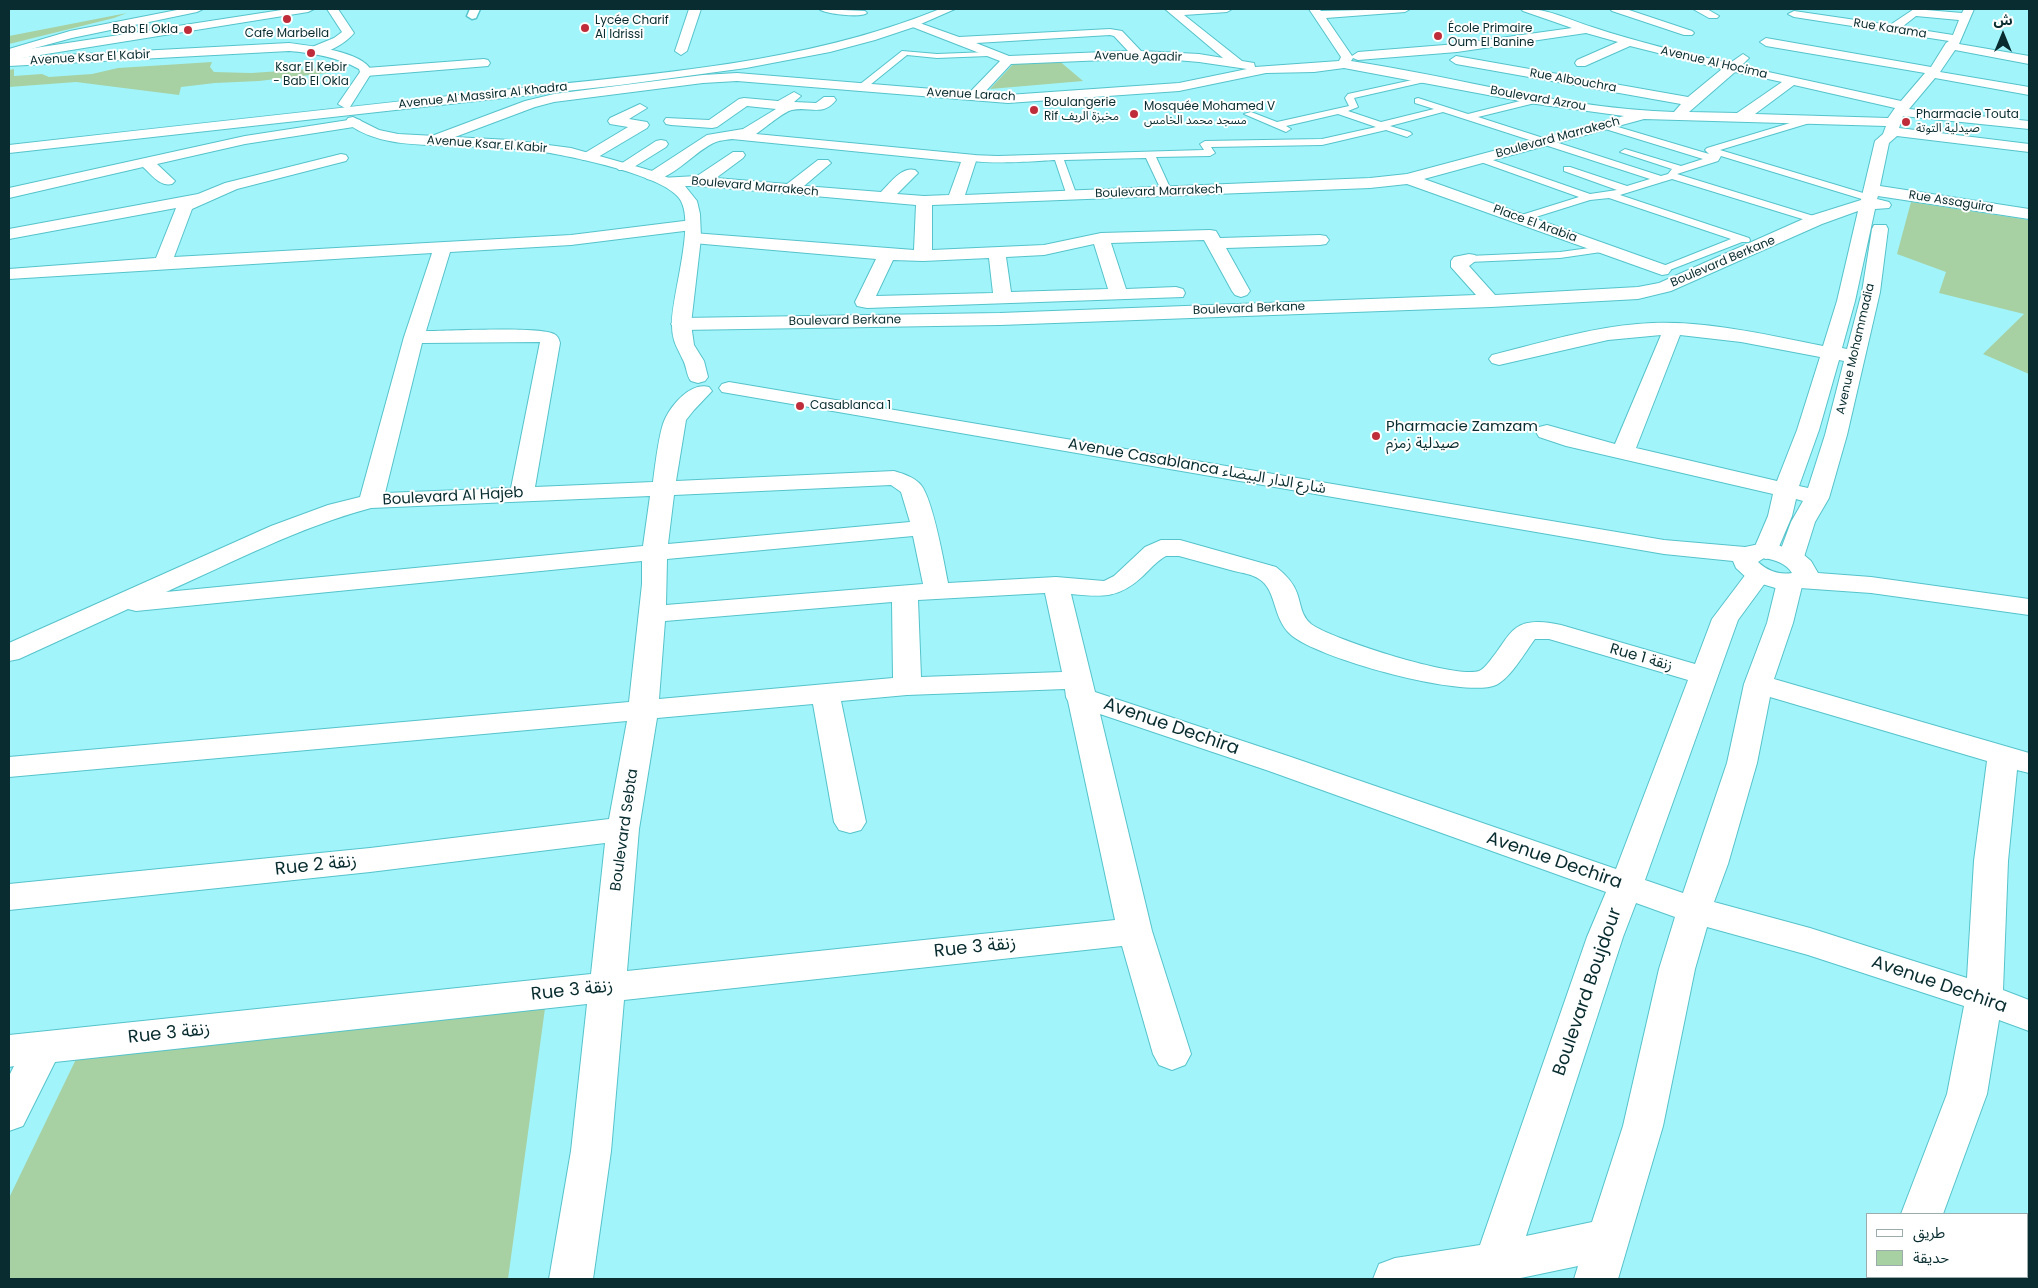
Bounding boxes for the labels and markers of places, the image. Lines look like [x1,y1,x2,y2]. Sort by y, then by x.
marker: Cafe Marbella [281,13,293,25]
place label: Lycée Charif Al Idrissi [595,14,669,42]
marker: Lycée Charif Al Idrissi [579,22,591,34]
place label: École Primaire Oum El Banine [1448,22,1534,50]
place label: Bab El Okla [112,23,178,37]
marker: Bab El Okla [182,24,194,36]
place label: Cafe Marbella [245,27,329,41]
marker: École Primaire Oum El Banine [1432,30,1444,42]
marker: Ksar El Kebir - Bab El Okla [305,47,317,59]
place label: Ksar El Kebir - Bab El Okla [273,61,349,89]
place label: Boulangerie Rif مخبزة الريف [1044,96,1119,124]
place label: Mosquée Mohamed V مسجد محمد الخامس [1144,100,1275,128]
marker: Boulangerie Rif مخبزة الريف [1028,104,1040,116]
marker: Mosquée Mohamed V مسجد محمد الخامس [1128,108,1140,120]
place label: Pharmacie Touta صيدلية التوتة [1916,108,2019,136]
marker: Pharmacie Touta صيدلية التوتة [1900,116,1912,128]
place label: Casablanca 1 [810,399,891,413]
marker: Casablanca 1 [794,400,806,412]
place label: Pharmacie Zamzam صيدلية زمزم [1386,418,1538,453]
marker: Pharmacie Zamzam صيدلية زمزم [1370,430,1382,442]

